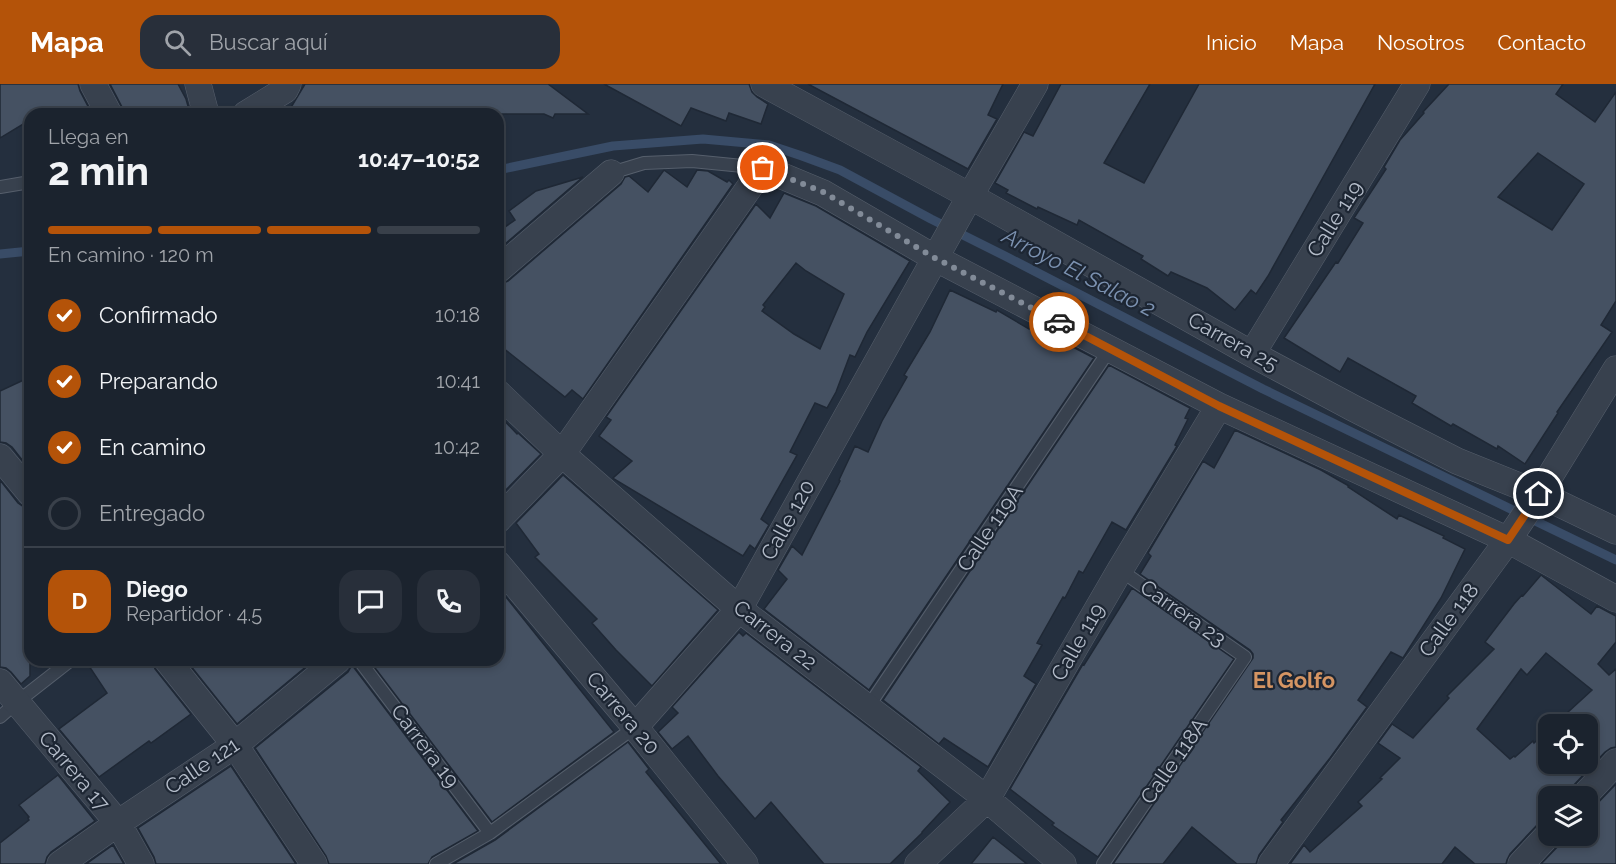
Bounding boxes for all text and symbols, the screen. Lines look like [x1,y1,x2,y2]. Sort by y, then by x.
search box [140,15,560,69]
text: Mapa [30,26,104,59]
icon: search [161,26,194,59]
text: Buscar aquí [209,29,328,55]
text: Inicio [1206,30,1257,55]
text: Mapa [1290,30,1344,55]
text: Nosotros [1377,30,1465,55]
text: Contacto [1498,30,1586,55]
text: Llega en [48,125,129,149]
pin [737,142,788,193]
text: 10:47–10:52 [358,146,480,172]
text: 2 min [48,148,149,194]
icon: bag [746,151,779,184]
street label: Calle 119 [1301,176,1368,262]
water label: Arroyo El Salao 2 [998,222,1160,322]
text: En camino · 120 m [48,243,214,267]
courier [1029,292,1089,352]
icon: check [48,299,81,332]
text: Confirmado [99,302,218,328]
text: 10:18 [435,303,480,327]
icon: car [1043,306,1076,339]
street label: Carrera 25 [1184,307,1283,377]
icon: check [48,365,81,398]
text: Preparando [99,368,218,394]
text: 10:41 [436,369,480,393]
icon: check [48,431,81,464]
text: En camino [99,434,206,460]
text: 10:42 [434,435,480,459]
pin [1513,468,1564,519]
street label: Calle 120 [755,475,820,564]
icon: home [1522,477,1555,510]
street label: Calle 119A [951,480,1028,576]
text: Entregado [99,500,205,526]
button: chat [339,570,402,633]
button: phone [417,570,480,633]
street label: Carrera 23 [1136,574,1231,651]
text: Diego [126,576,188,602]
street label: Calle 118 [1413,578,1484,662]
text: D [72,588,87,614]
street label: Carrera 22 [729,594,822,675]
street label: Calle 119 [1045,599,1110,685]
text: Repartidor · 4.5 [126,602,262,626]
street label: Carrera 20 [582,666,665,759]
district label: El Golfo [1253,667,1335,693]
street label: Carrera 19 [386,699,465,792]
street label: Calle 118A [1135,713,1212,809]
map controls [1538,714,1598,846]
button: locate [1538,714,1598,774]
street label: Carrera 17 [34,726,116,816]
street label: Calle 121 [160,732,243,799]
button: layers [1538,786,1598,846]

